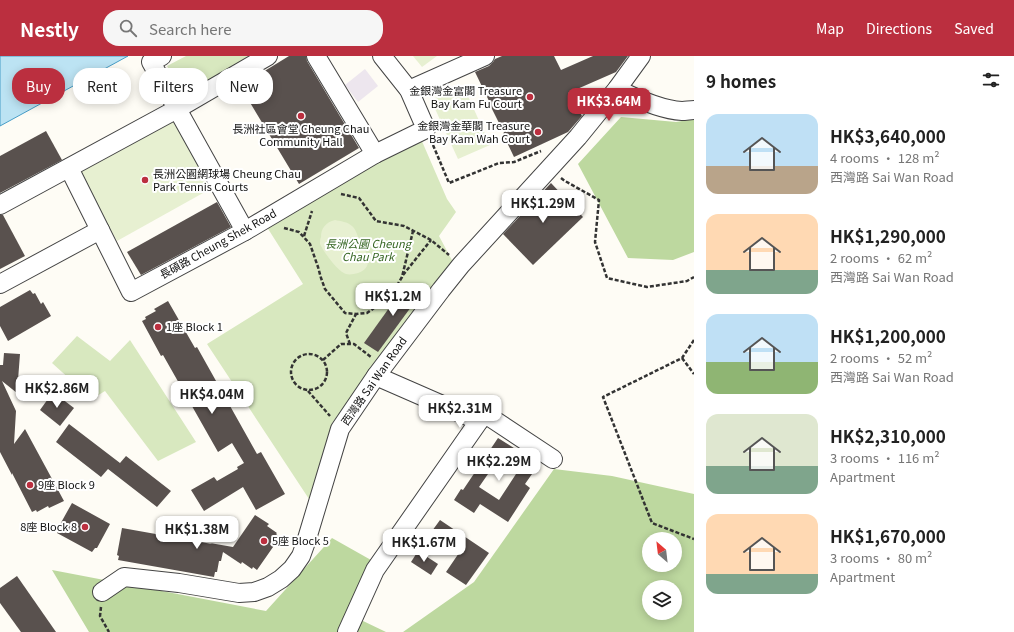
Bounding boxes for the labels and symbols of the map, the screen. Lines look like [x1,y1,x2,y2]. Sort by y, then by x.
place label: 金銀灣金富閣 Treasure Bay Kam Fu Court [409,82,522,111]
pin: HK$3.64M [568,88,650,122]
marker: 金銀灣金富閣 Treasure Bay Kam Fu Court [525,92,535,102]
marker: 長洲社區會堂 Cheung Chau Community Hall [296,111,306,121]
place label: 金銀灣金華閣 Treasure Bay Kam Wah Court [417,117,530,146]
place label: 長洲社區會堂 Cheung Chau Community Hall [233,120,369,149]
marker: 金銀灣金華閣 Treasure Bay Kam Wah Court [533,127,543,137]
place label: 長洲公園網球場 Cheung Chau Park Tennis Courts [153,165,301,194]
marker: 長洲公園網球場 Cheung Chau Park Tennis Courts [140,175,150,185]
pin: HK$1.29M [502,190,584,224]
street label: 長碩路 Cheung Shek Road [156,204,279,282]
park label: 長洲公園 Cheung Chau Park [325,235,413,264]
pin: HK$1.2M [356,283,430,317]
place label: 1座 Block 1 [166,318,223,334]
marker: 1座 Block 1 [153,322,163,332]
street label: 西灣路 Sai Wan Road [337,333,410,428]
pin: HK$2.86M [16,375,98,409]
pin: HK$4.04M [171,381,253,415]
pin: HK$2.31M [419,395,501,429]
pin: HK$2.29M [458,448,540,482]
place label: 9座 Block 9 [38,476,95,492]
marker: 9座 Block 9 [25,480,35,490]
pin: HK$1.38M [156,516,238,550]
place label: 8座 Block 8 [20,518,77,534]
marker: 8座 Block 8 [80,522,90,532]
pin: HK$1.67M [383,529,465,563]
place label: 5座 Block 5 [272,532,329,548]
north arrow [642,532,682,572]
marker: 5座 Block 5 [259,536,269,546]

